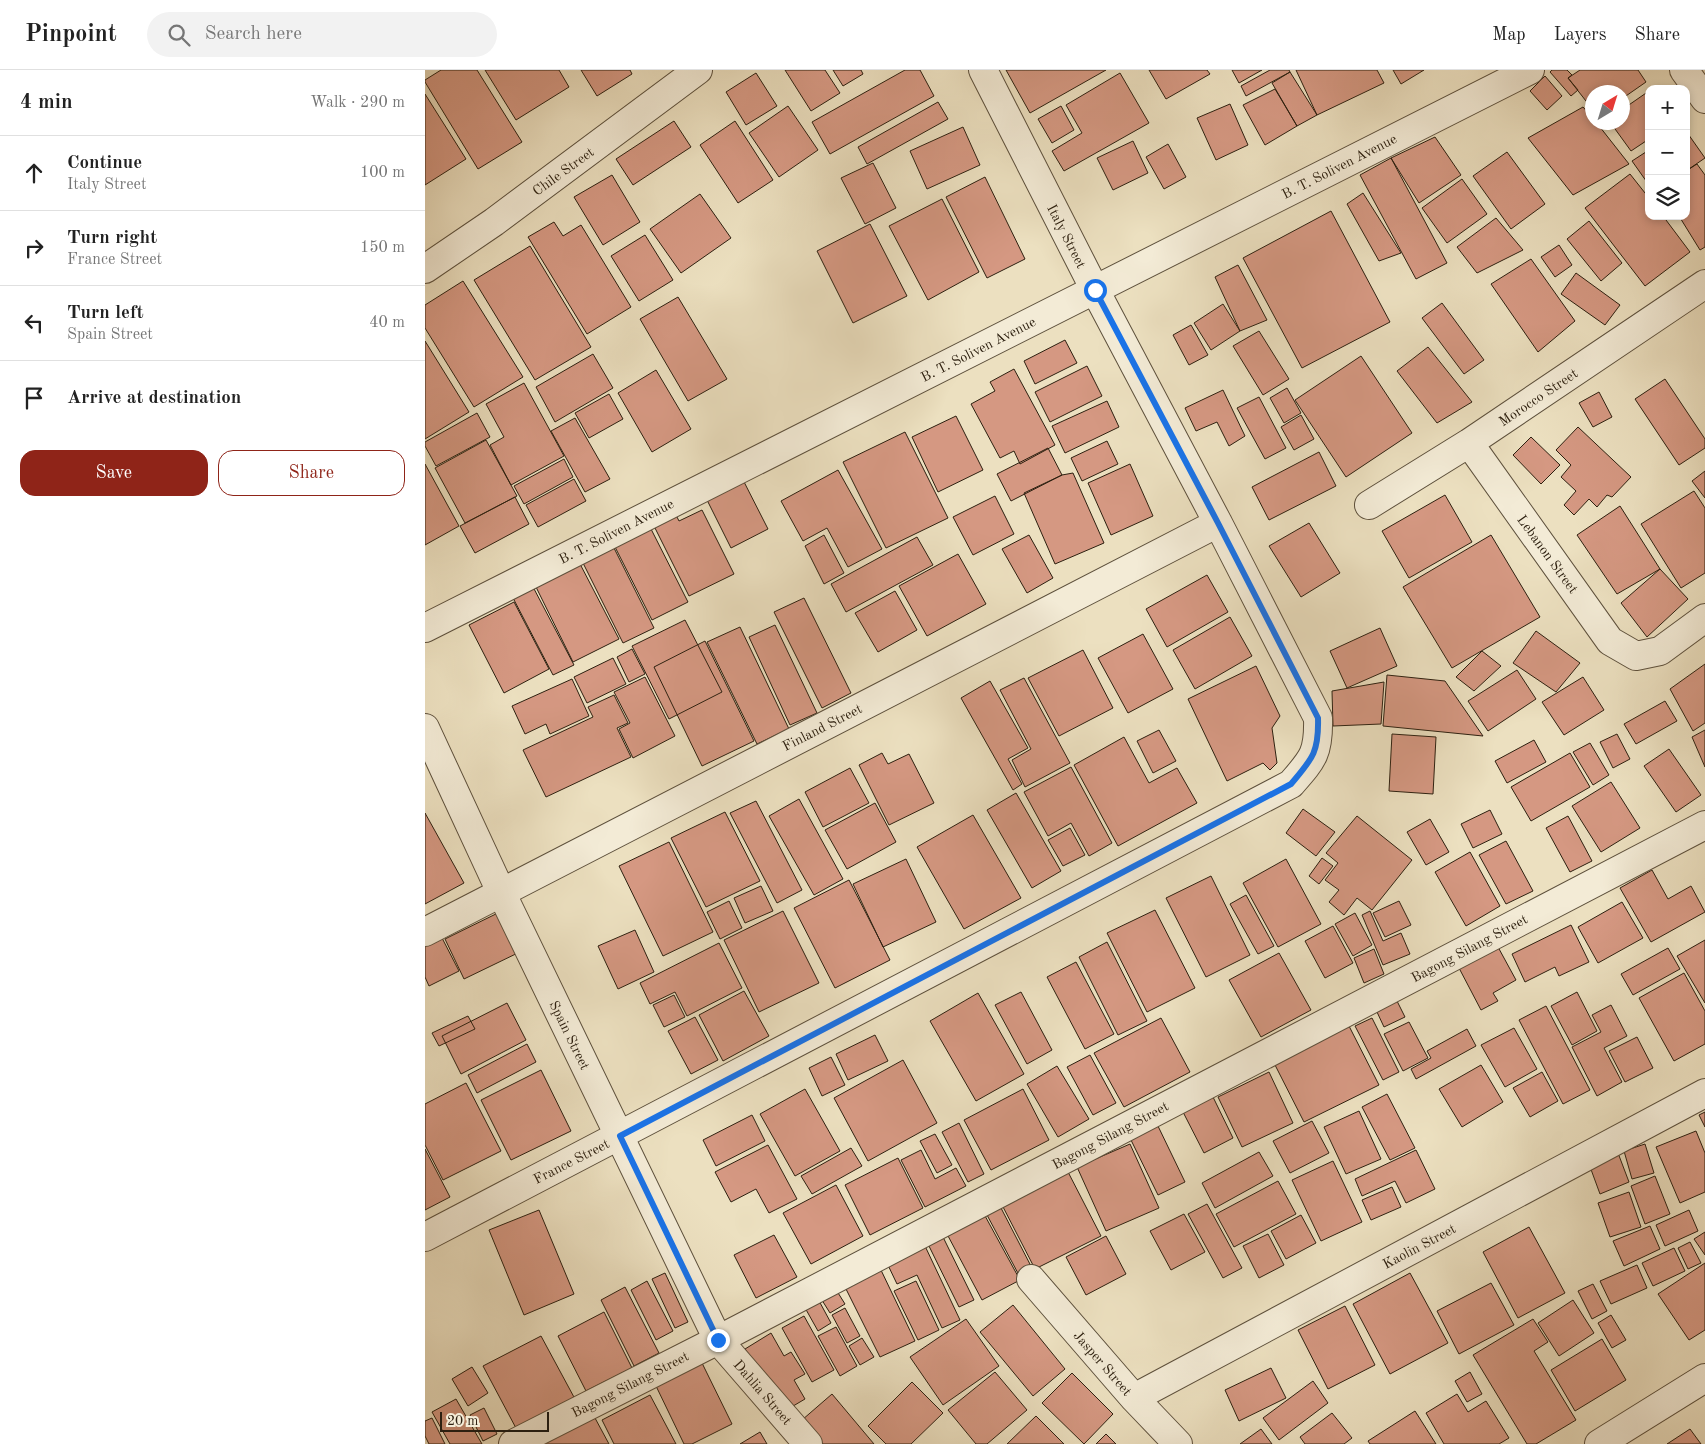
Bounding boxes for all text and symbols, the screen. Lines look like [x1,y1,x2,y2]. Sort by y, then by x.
search box [147,12,497,57]
icon: search [165,21,193,49]
text: Pinpoint [25,23,117,47]
text: Search here [205,25,302,44]
text: Map [1492,26,1526,44]
text: Layers [1554,26,1606,44]
text: Share [1634,26,1680,44]
north arrow [1585,85,1630,130]
map controls [1645,85,1690,220]
button: + [1645,85,1690,130]
text: 4 min [20,92,73,113]
text: Walk · 290 m [310,95,405,111]
button: − [1645,130,1690,175]
street label: B. T. Soliven Avenue [1280,132,1399,202]
street label: Chile Street [530,145,597,199]
text: Continue [67,154,142,173]
icon: ahead [20,159,48,187]
text: 100 m [360,165,405,181]
button: layers [1645,175,1690,220]
text: Italy Street [67,177,147,193]
street label: Italy Street [1044,202,1088,271]
text: Turn right [67,229,157,248]
icon: right [20,234,48,262]
text: 150 m [360,240,405,256]
text: France Street [67,252,162,268]
route start [1084,279,1107,302]
text: Turn left [67,304,144,323]
icon: left [20,309,48,337]
text: 40 m [369,315,405,331]
street label: B. T. Soliven Avenue [919,315,1038,385]
text: Spain Street [67,327,153,343]
street label: Morocco Street [1497,366,1580,429]
icon: arrive [20,384,48,412]
text: Arrive at destination [67,389,241,408]
button: Save [20,450,208,496]
button: Share [218,450,405,496]
street label: B. T. Soliven Avenue [557,497,676,567]
street label: Lebanon Street [1514,513,1580,596]
street label: Finland Street [780,702,865,754]
street label: Bagong Silang Street [1409,912,1530,985]
street label: Spain Street [546,999,592,1072]
street label: Bagong Silang Street [1050,1099,1171,1172]
street label: France Street [531,1137,612,1187]
street label: Kaolin Street [1381,1222,1458,1272]
street label: Jasper Street [1070,1328,1134,1399]
route end [707,1329,730,1352]
street label: Bagong Silang Street [570,1349,691,1421]
street label: Dahlia Street [730,1358,794,1428]
scale bar [440,1409,549,1432]
text: 20 m [447,1414,478,1428]

